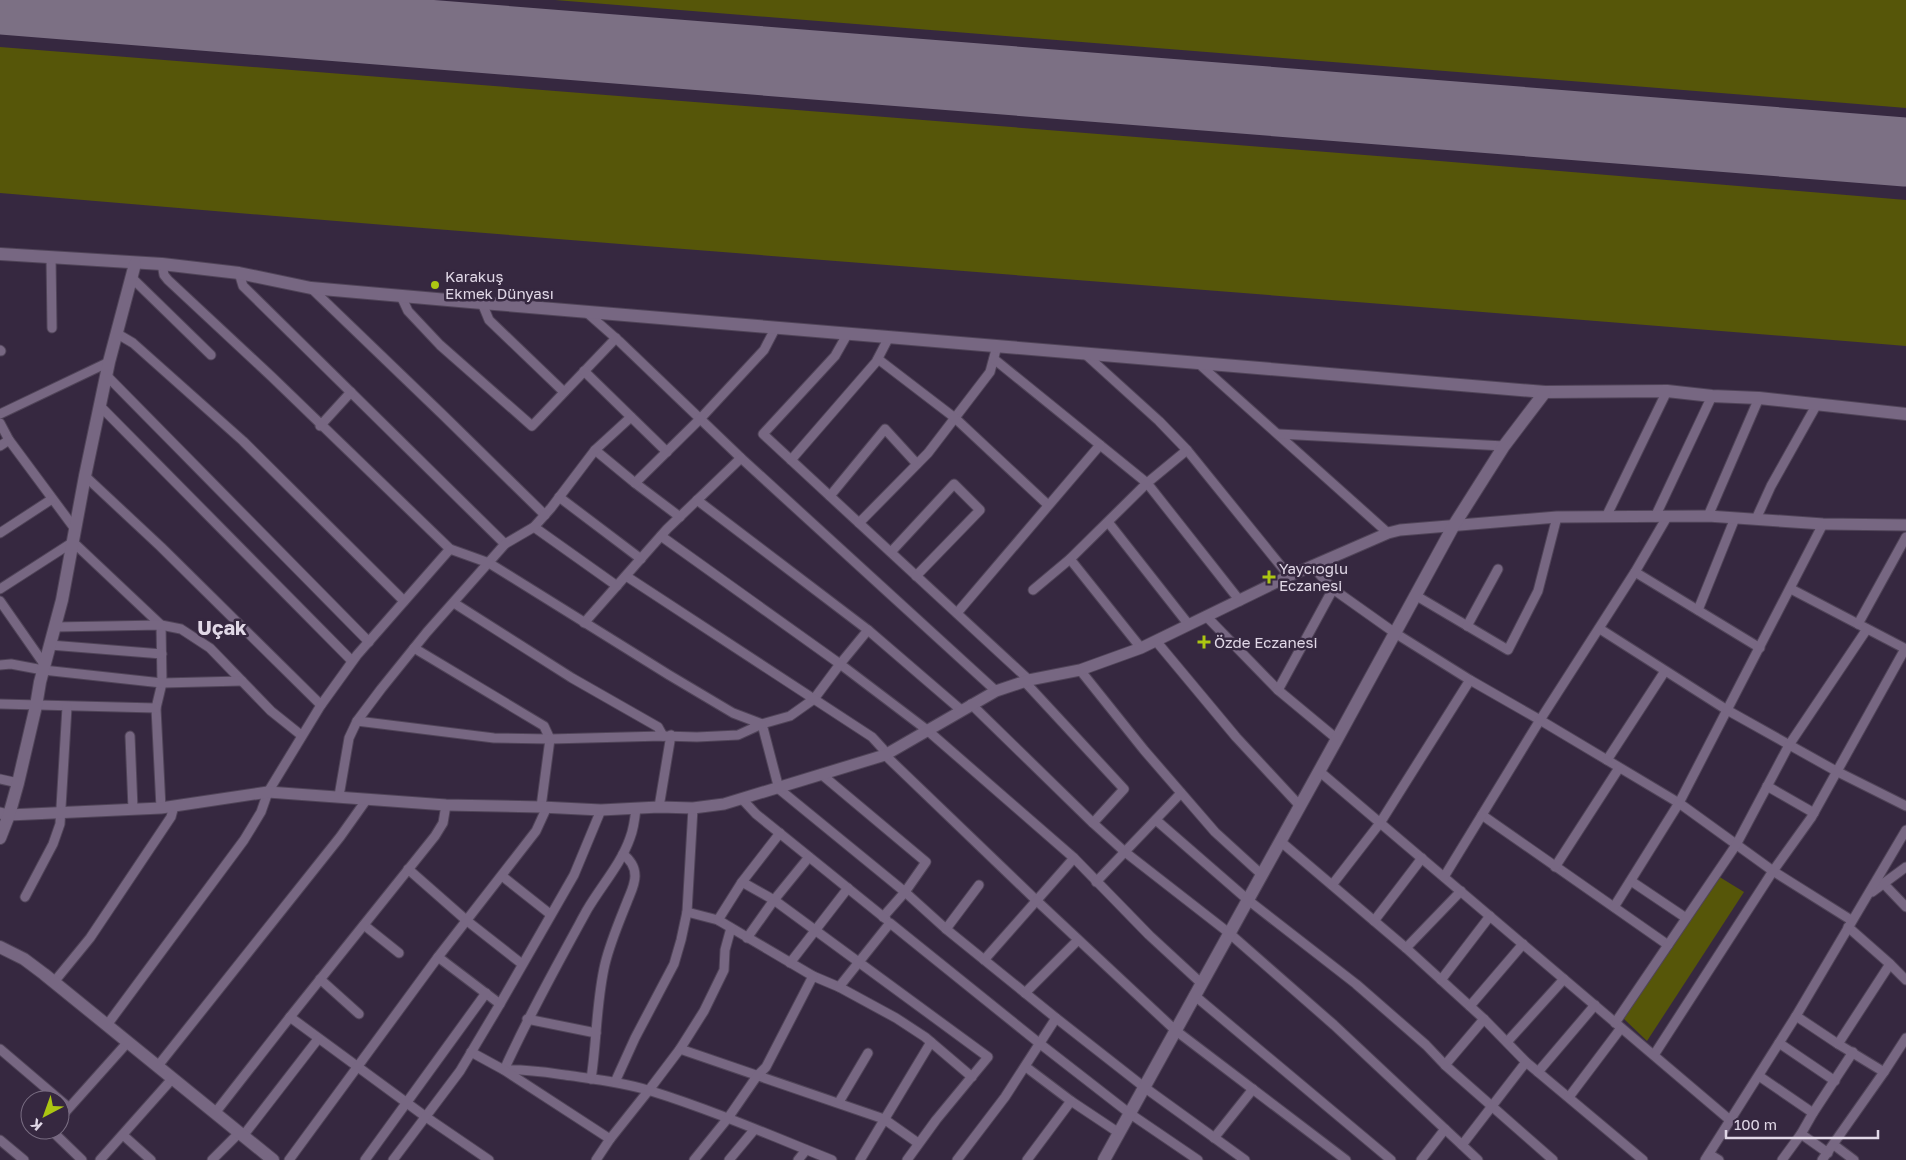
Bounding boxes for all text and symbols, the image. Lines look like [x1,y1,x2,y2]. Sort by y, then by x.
place label: Karakuş Ekmek Dünyası [445,267,554,302]
marker: Karakuş Ekmek Dünyası [429,279,441,291]
place label: Yaycıoğlu Eczanesi [1279,559,1348,594]
marker: Yaycıoğlu Eczanesi [1263,571,1275,583]
district label: Uçak [197,615,247,639]
place label: Özde Eczanesi [1214,633,1317,651]
marker: Özde Eczanesi [1198,636,1210,648]
north arrow [20,1090,70,1140]
scale bar [1726,1108,1878,1140]
text: K [27,1115,46,1135]
text: 100 m [1734,1115,1777,1133]

